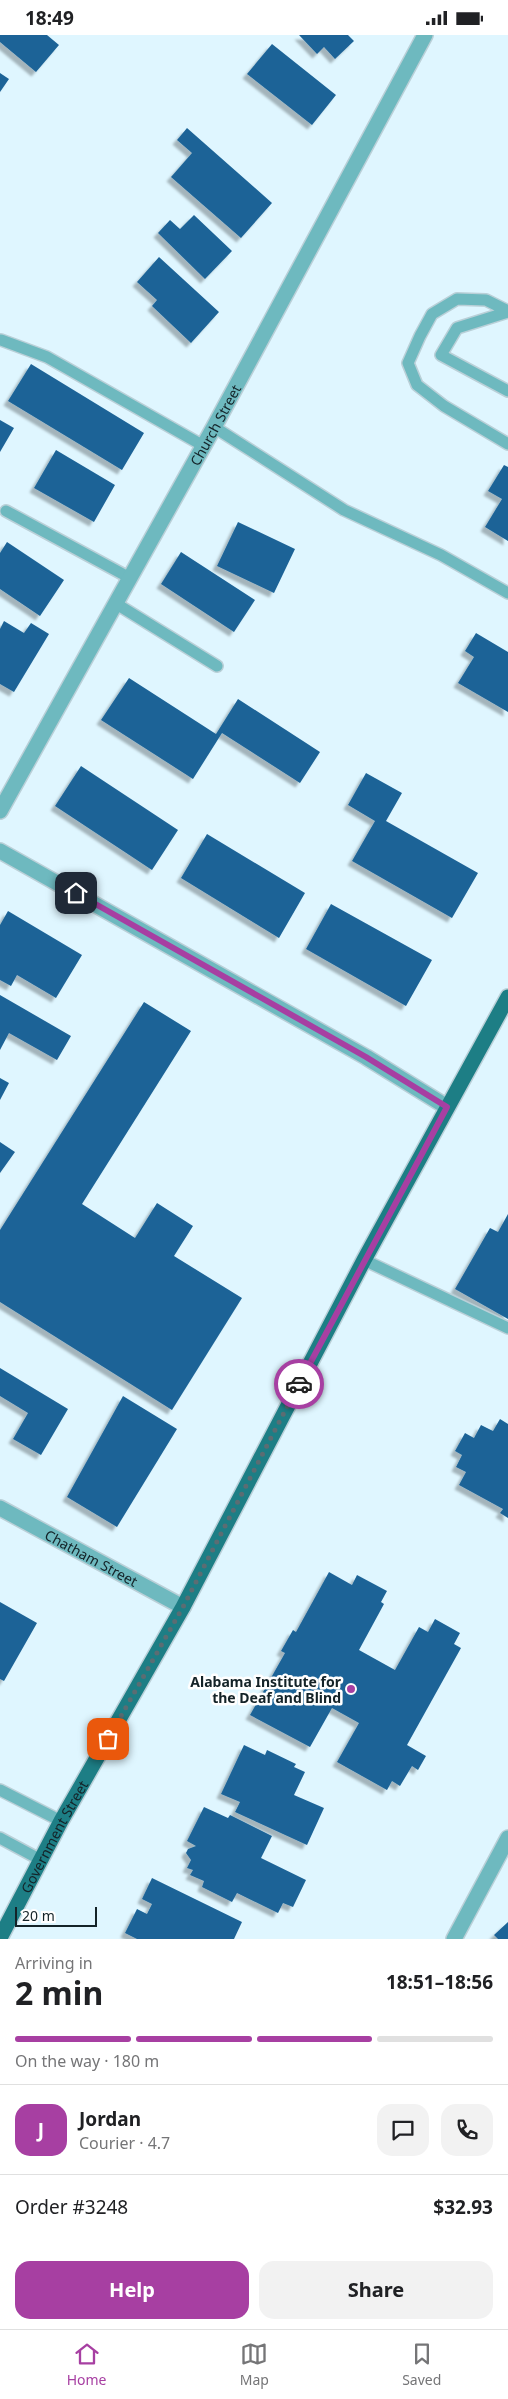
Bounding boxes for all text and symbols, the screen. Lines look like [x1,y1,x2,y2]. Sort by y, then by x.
text: 18:49 [25,5,74,31]
street label: Church Street [185,381,245,469]
pin [55,872,97,914]
icon: home [62,879,90,907]
courier [274,1359,324,1409]
icon: car [285,1370,313,1398]
street label: Chatham Street [42,1525,141,1590]
place label: Alabama Institute for the Deaf and Blind [190,1672,342,1707]
marker: Alabama Institute for the Deaf and Blind [345,1683,357,1695]
pin [87,1718,129,1760]
icon: bag [94,1725,122,1753]
street label: Government Street [16,1777,92,1896]
scale bar [15,1904,98,1927]
text: 20 m [22,1906,55,1925]
text: Arriving in [15,1952,93,1974]
text: 18:51–18:56 [386,1969,493,1995]
text: 2 min [15,1971,103,2014]
text: On the way · 180 m [15,2050,159,2072]
button: chat [377,2104,429,2156]
button: phone [441,2104,493,2156]
text: Jordan [79,2106,141,2132]
text: J [38,2117,44,2143]
text: Courier · 4.7 [79,2132,170,2154]
text: Order #3248 [15,2194,128,2220]
text: $32.93 [433,2194,493,2220]
button: Help [15,2261,249,2319]
button: Share [259,2261,493,2319]
tab: Home [67,2340,106,2389]
tab: Map [240,2340,269,2389]
tab: Saved [402,2340,441,2389]

